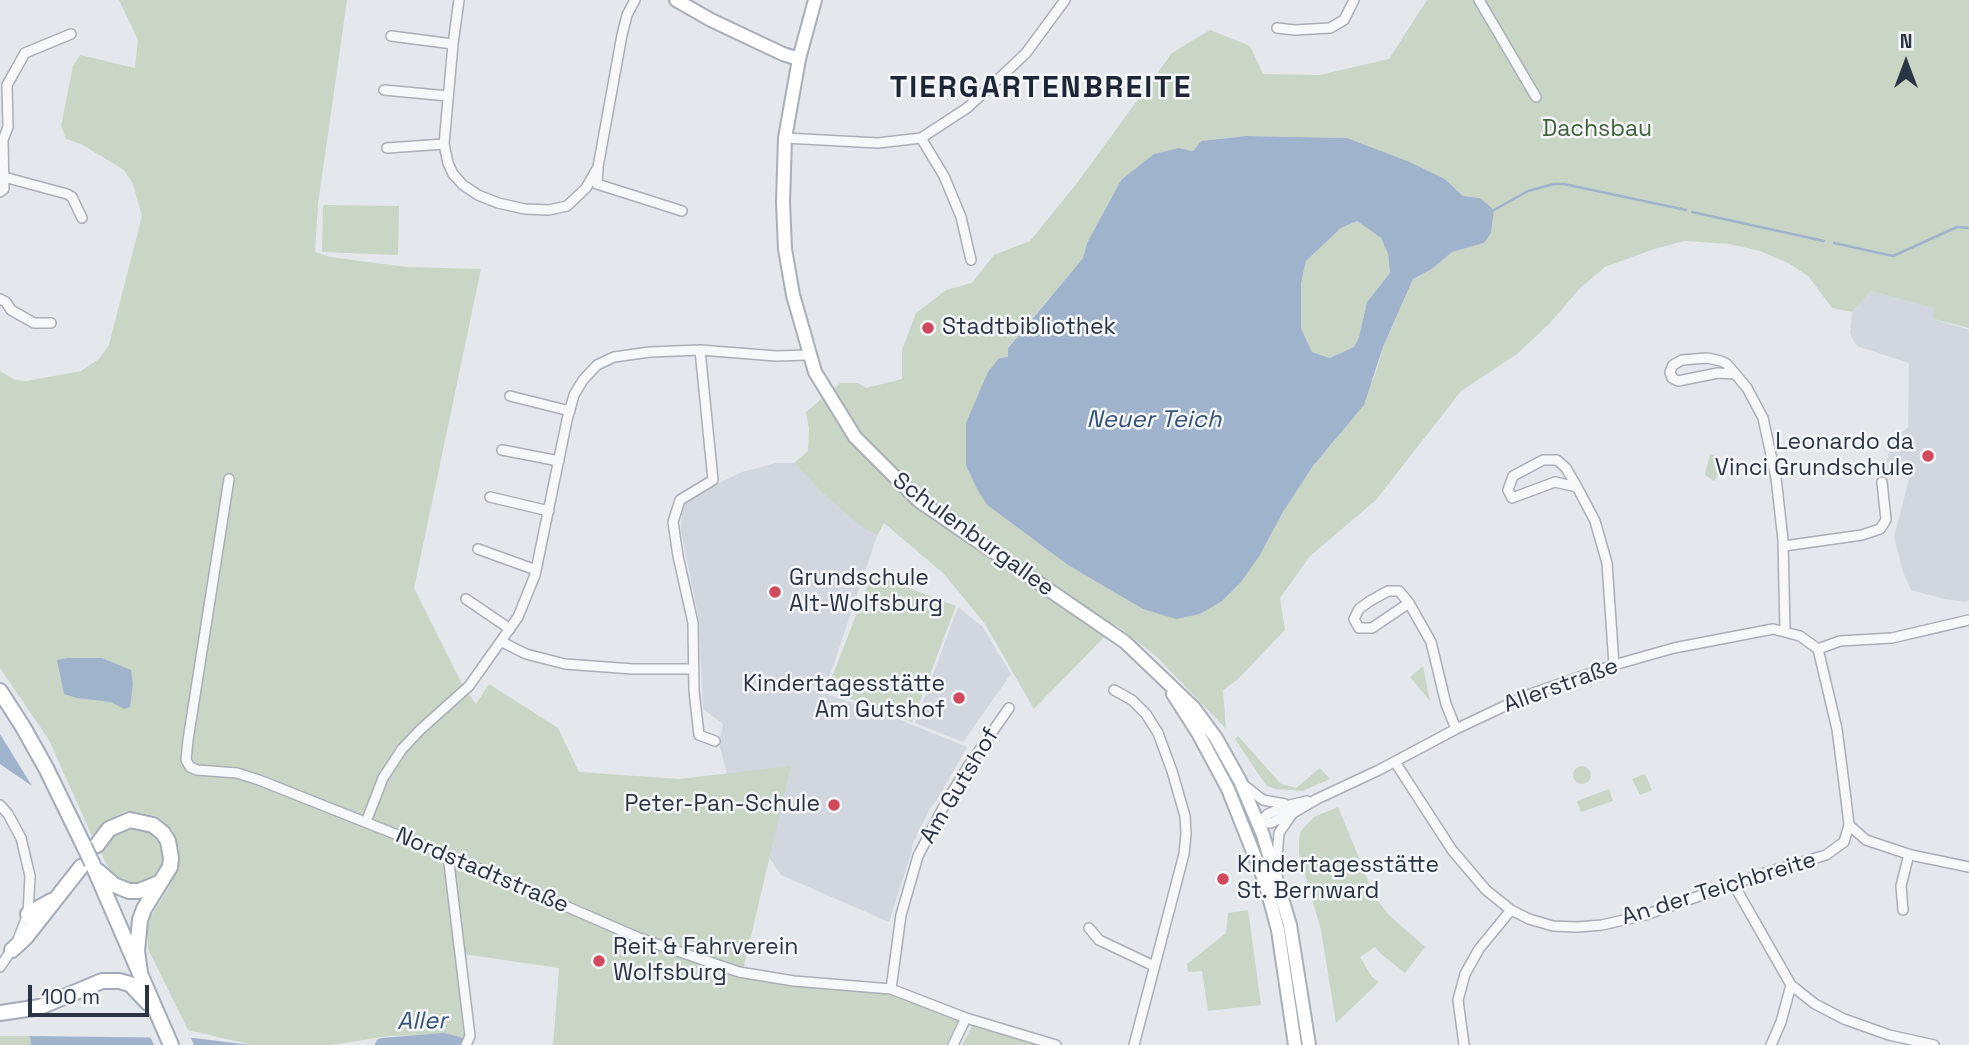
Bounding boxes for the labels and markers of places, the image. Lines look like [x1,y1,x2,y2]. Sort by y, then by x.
place label: Stadtbibliothek [942,314,1116,342]
marker: Stadtbibliothek [920,320,936,336]
place label: Leonardo da Vinci Grundschule [1715,429,1914,483]
marker: Leonardo da Vinci Grundschule [1920,448,1936,464]
place label: Grundschule Alt-Wolfsburg [789,565,943,619]
marker: Grundschule Alt-Wolfsburg [767,584,783,600]
place label: Kindertagesstätte Am Gutshof [743,671,945,725]
marker: Kindertagesstätte Am Gutshof [951,690,967,706]
place label: Peter-Pan-Schule [625,791,820,819]
marker: Peter-Pan-Schule [826,797,842,813]
place label: Kindertagesstätte St. Bernward [1237,852,1439,906]
marker: Kindertagesstätte St. Bernward [1215,871,1231,887]
place label: Reit & Fahrverein Wolfsburg [613,934,798,988]
marker: Reit & Fahrverein Wolfsburg [591,953,607,969]

